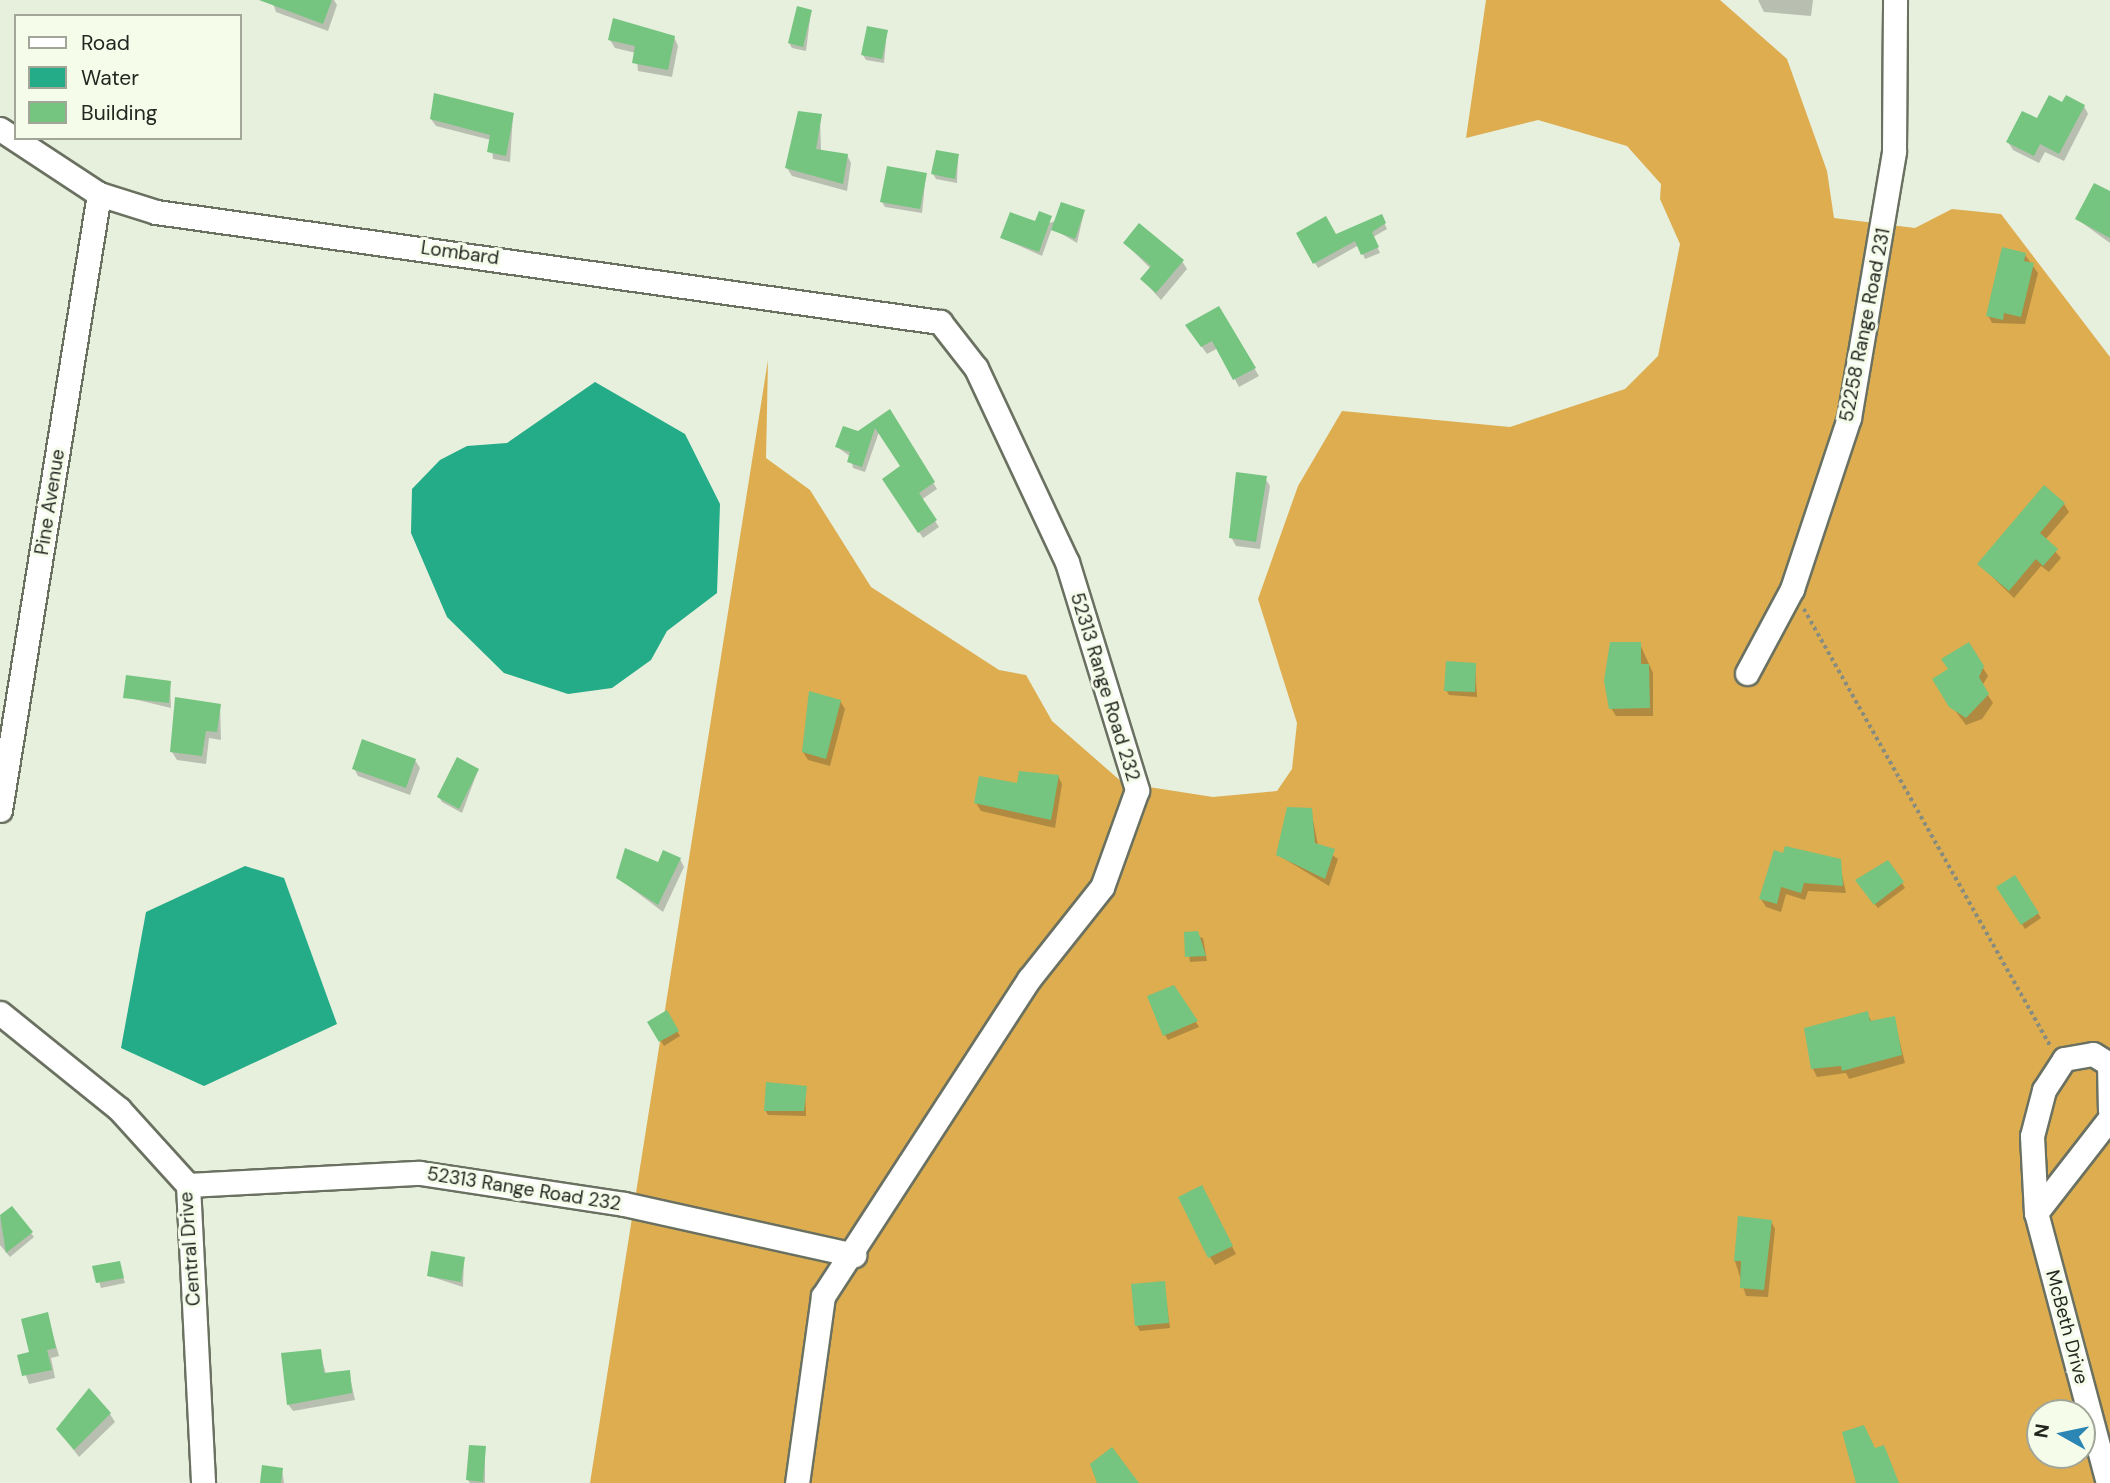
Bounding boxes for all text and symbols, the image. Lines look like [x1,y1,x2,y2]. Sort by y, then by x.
legend [14,14,242,140]
text: Road [81,29,130,57]
text: Water [81,64,139,92]
text: Building [81,99,157,127]
street label: 52258 Range Road 231 [1835,226,1895,424]
street label: Lombard [419,236,501,270]
street label: Pine Avenue [30,447,70,557]
street label: 52313 Range Road 232 [1065,590,1145,784]
street label: 52313 Range Road 232 [425,1162,623,1216]
street label: Central Drive [175,1191,205,1307]
street label: McBeth Drive [2041,1267,2093,1387]
north arrow [2026,1399,2096,1469]
text: N [2028,1422,2055,1440]

